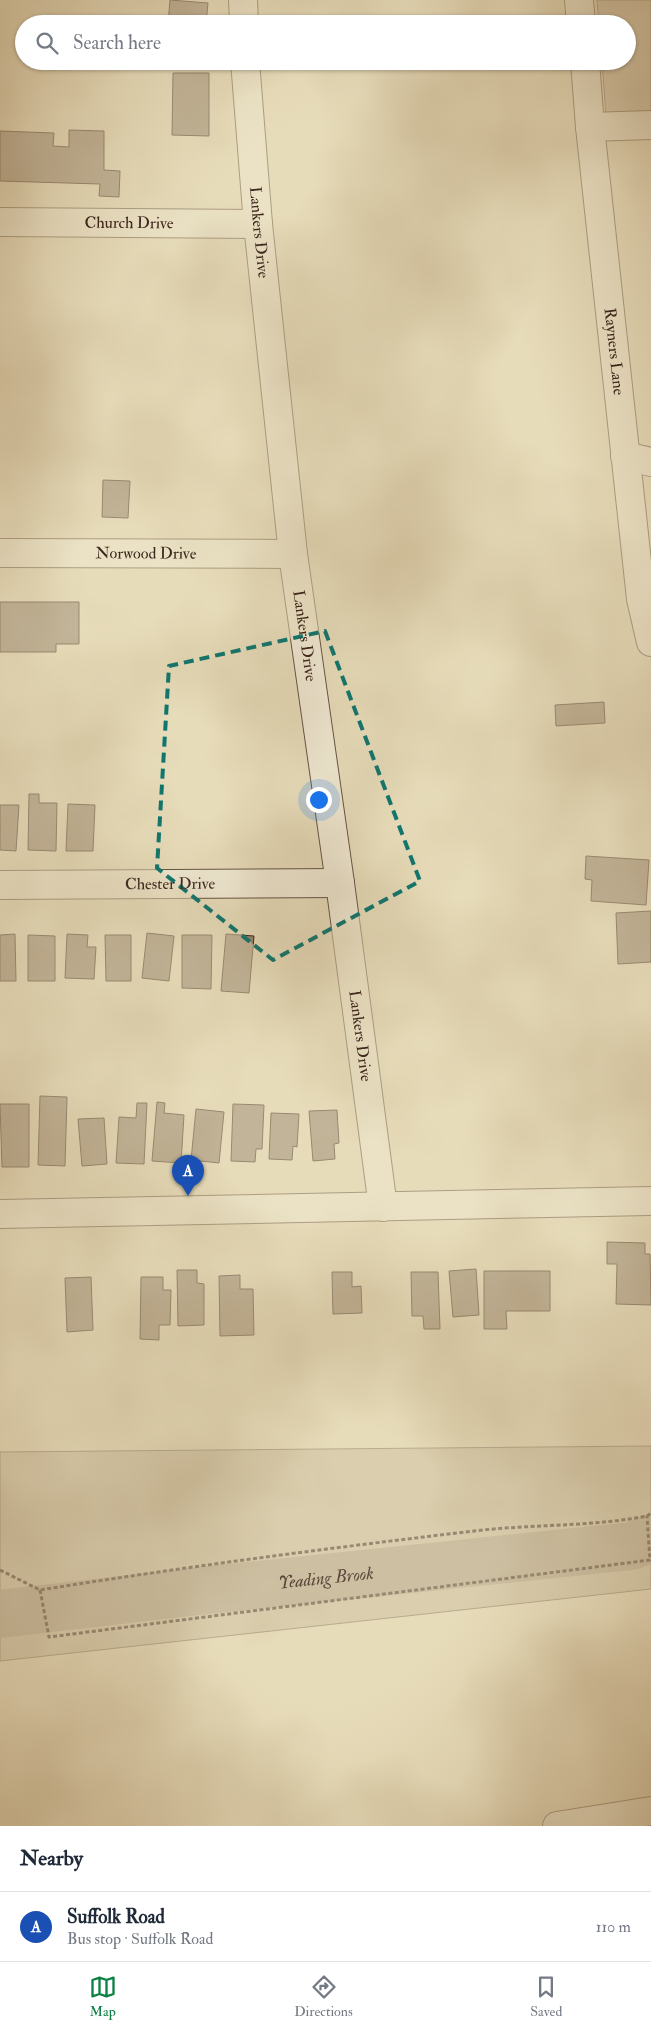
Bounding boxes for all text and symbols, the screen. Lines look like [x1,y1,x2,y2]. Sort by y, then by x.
search box [15,15,636,70]
icon: search [33,29,61,57]
text: Search here [73,31,161,55]
street label: Lankers Drive [245,186,274,280]
street label: Church Drive [84,213,174,233]
street label: Rayners Lane [600,307,629,397]
street label: Norwood Drive [96,543,197,564]
street label: Lankers Drive [288,589,321,683]
your location [306,787,332,813]
street label: Chester Drive [125,874,215,894]
street label: Lankers Drive [344,989,376,1083]
pin: A [172,1155,204,1196]
water label: Yeading Brook [277,1561,375,1594]
text: Nearby [20,1845,83,1872]
text: Suffolk Road [67,1905,165,1929]
text: A [31,1917,41,1937]
text: 110 m [596,1917,631,1937]
text: Bus stop · Suffolk Road [67,1929,213,1949]
tab: Map [89,1973,117,2020]
tab: Directions [294,1973,353,2020]
tab: Saved [530,1973,562,2020]

